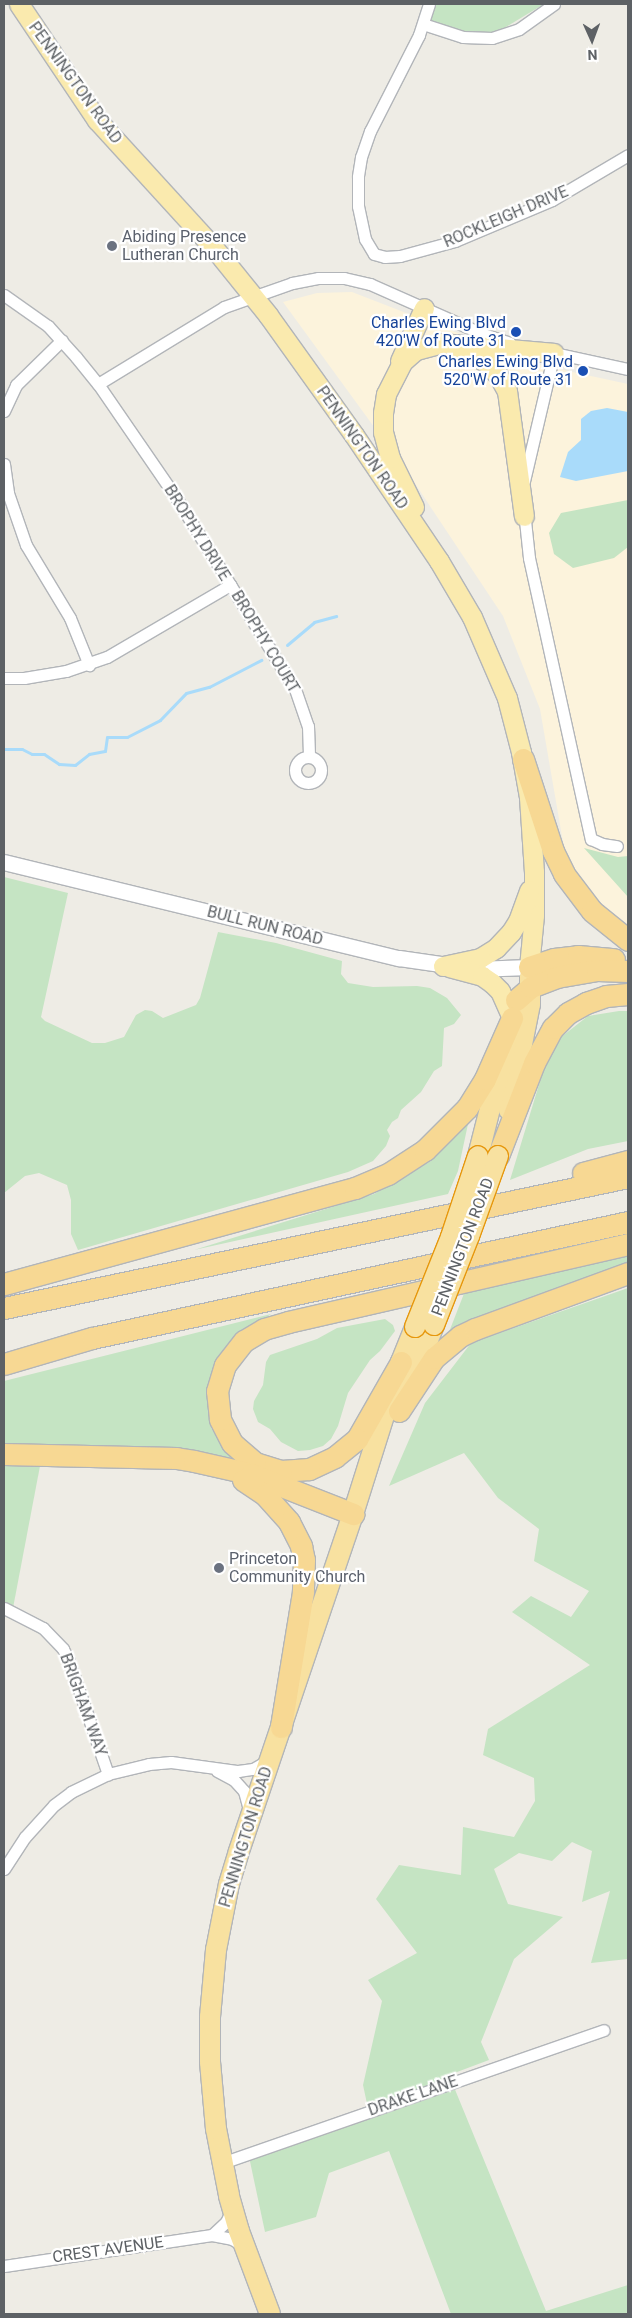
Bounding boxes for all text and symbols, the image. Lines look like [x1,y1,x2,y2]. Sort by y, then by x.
north arrow [567,15,617,65]
street label: PENNINGTON ROAD [24,18,126,148]
text: N [587,47,598,63]
street label: ROCKLEIGH DRIVE [441,182,571,252]
place label: Abiding Presence Lutheran Church [122,227,246,265]
marker: Abiding Presence Lutheran Church [106,240,118,252]
place label: Charles Ewing Blvd 420'W of Route 31 [371,313,506,351]
marker: Charles Ewing Blvd 420'W of Route 31 [510,326,522,338]
place label: Charles Ewing Blvd 520'W of Route 31 [438,352,573,390]
marker: Charles Ewing Blvd 520'W of Route 31 [577,365,589,377]
street label: PENNINGTON ROAD [312,383,412,513]
street label: BROPHY DRIVE [160,481,234,585]
street label: BROPHY COURT [227,587,303,697]
street label: BULL RUN ROAD [205,902,325,950]
street label: PENNINGTON ROAD [428,1175,498,1319]
place label: Princeton Community Church [229,1549,365,1587]
marker: Princeton Community Church [213,1562,225,1574]
street label: BRIGHAM WAY [55,1651,111,1759]
street label: PENNINGTON ROAD [215,1764,277,1910]
street label: DRAKE LANE [366,2072,460,2120]
street label: CREST AVENUE [51,2233,165,2267]

